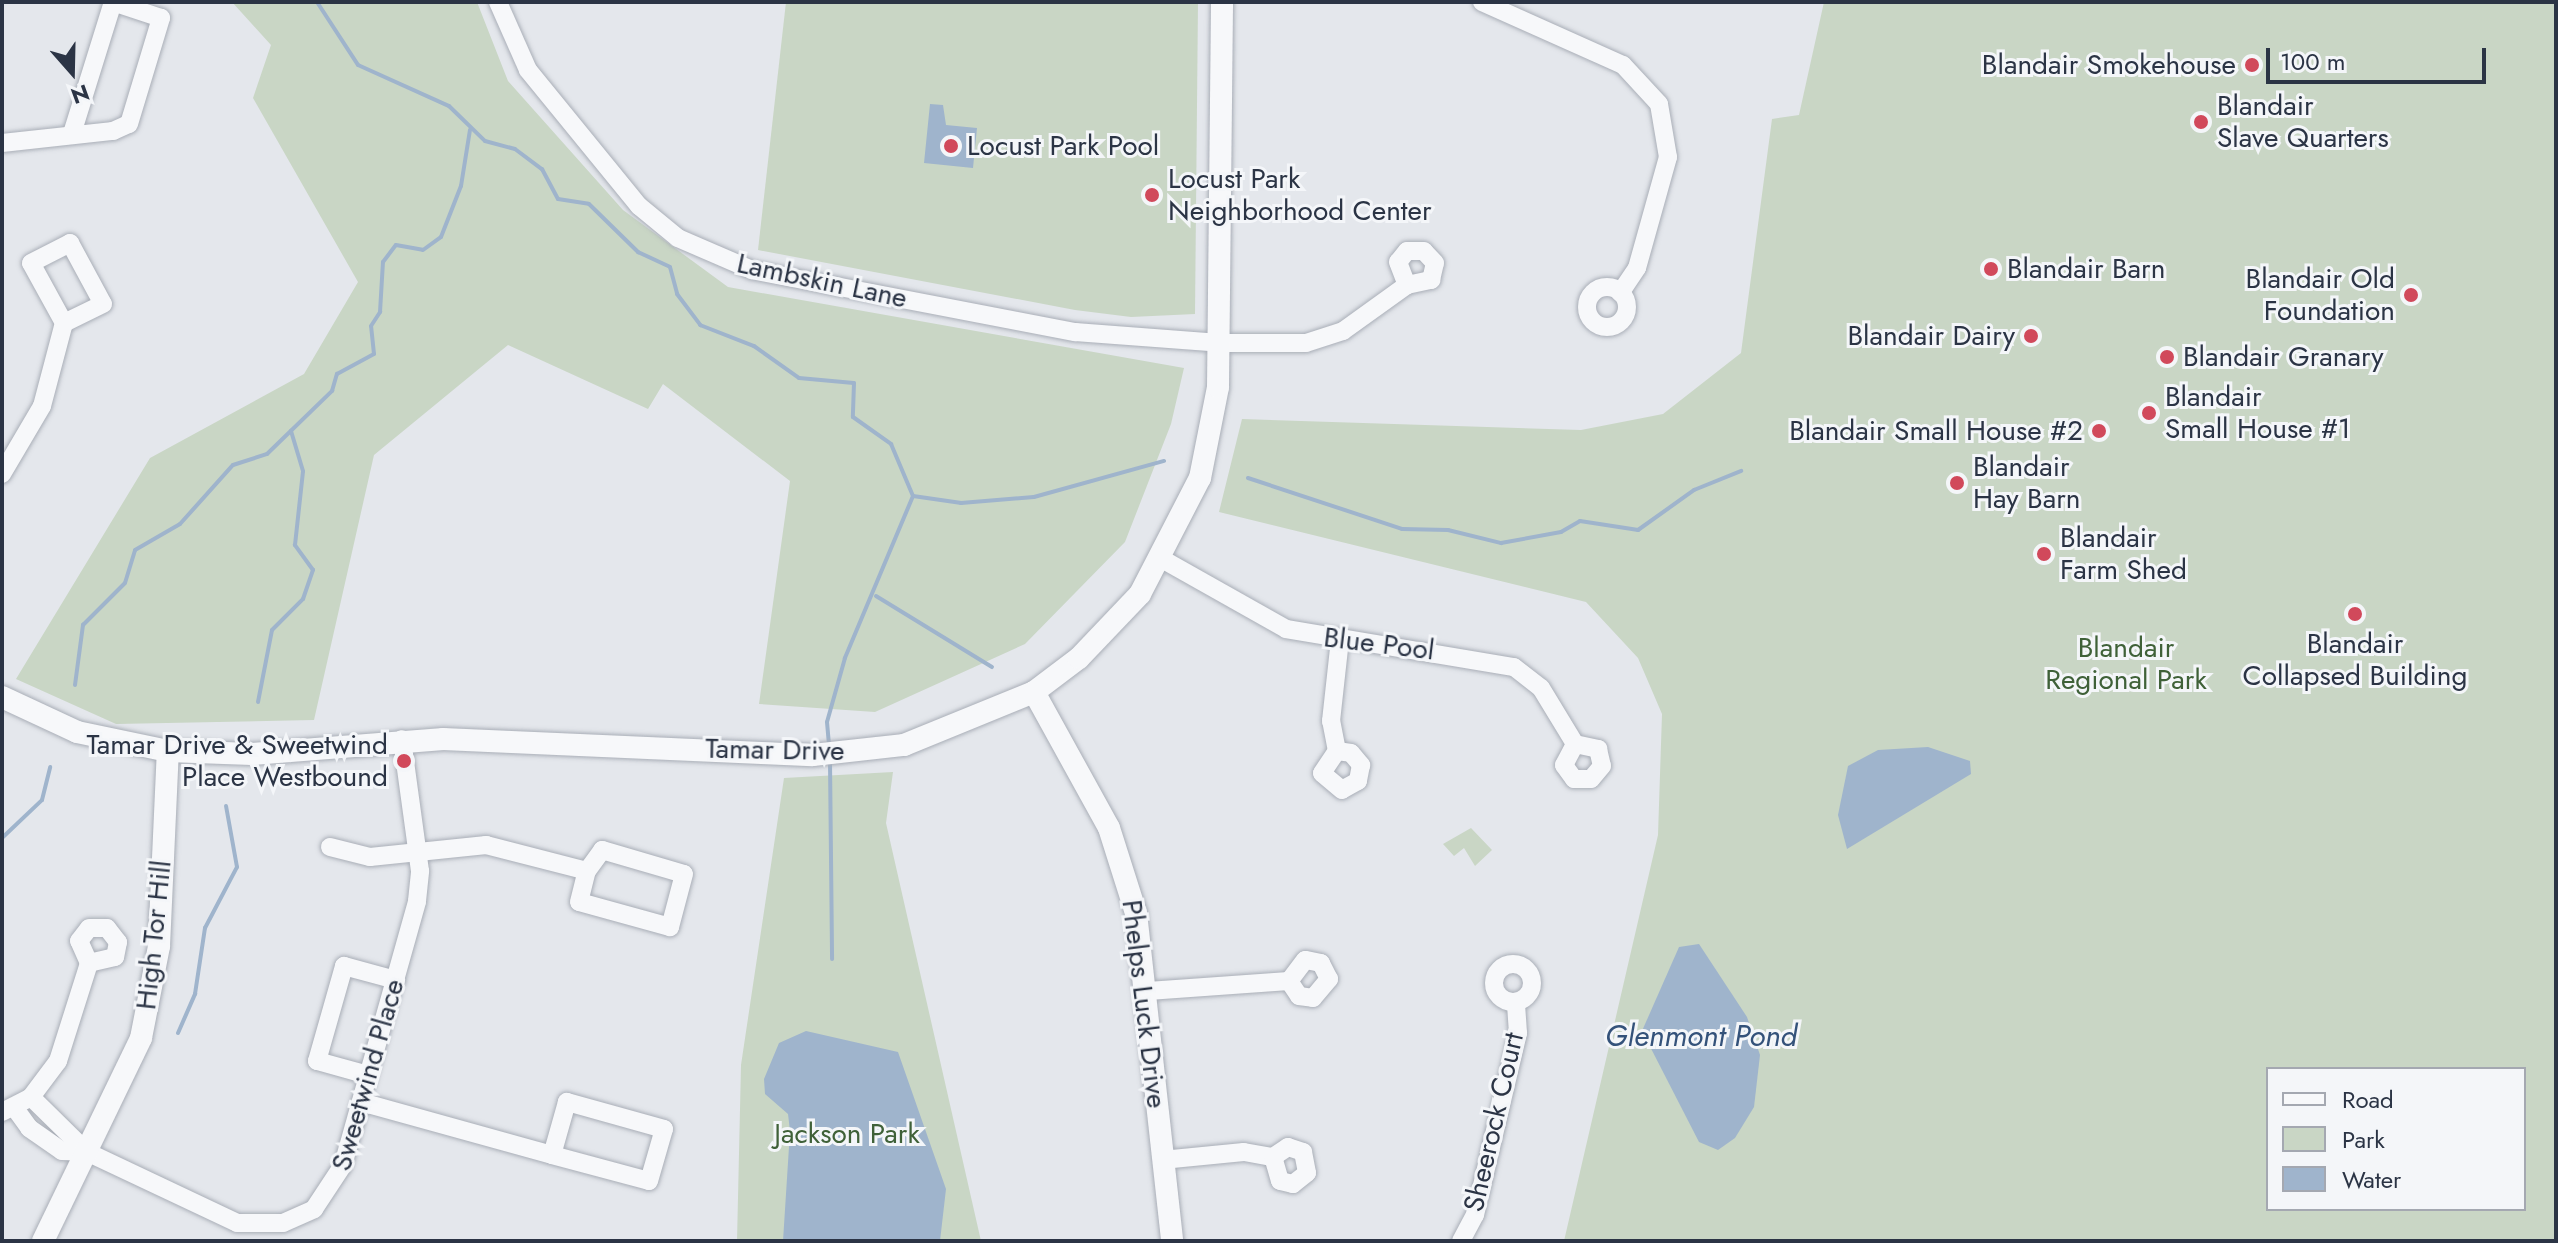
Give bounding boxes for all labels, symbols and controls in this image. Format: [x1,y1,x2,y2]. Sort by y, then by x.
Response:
north arrow [32,32,112,112]
scale bar [2270,32,2490,82]
text: 100 m [2280,44,2346,79]
place label: Blandair Smokehouse [1982,48,2236,82]
marker: Blandair Smokehouse [2243,56,2261,74]
text: N [67,77,94,113]
place label: Blandair Slave Quarters [2217,89,2389,155]
marker: Blandair Slave Quarters [2192,113,2210,131]
place label: Locust Park Pool [967,129,1159,163]
marker: Locust Park Pool [942,137,960,155]
place label: Locust Park Neighborhood Center [1168,162,1432,228]
marker: Locust Park Neighborhood Center [1143,186,1161,204]
street label: Lambskin Lane [734,247,910,315]
place label: Blandair Barn [2007,252,2165,286]
marker: Blandair Barn [1982,260,2000,278]
place label: Blandair Old Foundation [2246,262,2395,328]
marker: Blandair Old Foundation [2402,286,2420,304]
place label: Blandair Dairy [1848,319,2015,353]
marker: Blandair Dairy [2022,327,2040,345]
place label: Blandair Granary [2183,340,2384,374]
marker: Blandair Granary [2158,348,2176,366]
place label: Blandair Small House #1 [2165,380,2351,446]
marker: Blandair Small House #1 [2140,404,2158,422]
place label: Blandair Small House #2 [1789,414,2083,448]
marker: Blandair Small House #2 [2090,422,2108,440]
place label: Blandair Hay Barn [1973,450,2080,516]
marker: Blandair Hay Barn [1948,474,1966,492]
place label: Blandair Farm Shed [2060,521,2187,587]
marker: Blandair Farm Shed [2035,545,2053,563]
marker: Blandair Collapsed Building [2346,605,2364,623]
street label: Blue Pool [1322,621,1436,667]
place label: Blandair Collapsed Building [2243,627,2467,693]
park label: Blandair Regional Park [2045,631,2207,697]
place label: Tamar Drive & Sweetwind Place Westbound [87,728,388,794]
street label: Tamar Drive [705,732,845,768]
marker: Tamar Drive & Sweetwind Place Westbound [395,752,413,770]
street label: High Tor Hill [129,859,179,1011]
street label: Phelps Luck Drive [1115,898,1173,1110]
street label: Sweetwind Place [325,975,411,1175]
water label: Glenmont Pond [1605,1018,1797,1054]
street label: Sheerock Court [1457,1029,1531,1215]
legend [2266,1067,2526,1211]
text: Road [2342,1082,2394,1117]
park label: Jackson Park [774,1117,920,1151]
text: Park [2342,1122,2385,1157]
text: Water [2342,1162,2401,1197]

